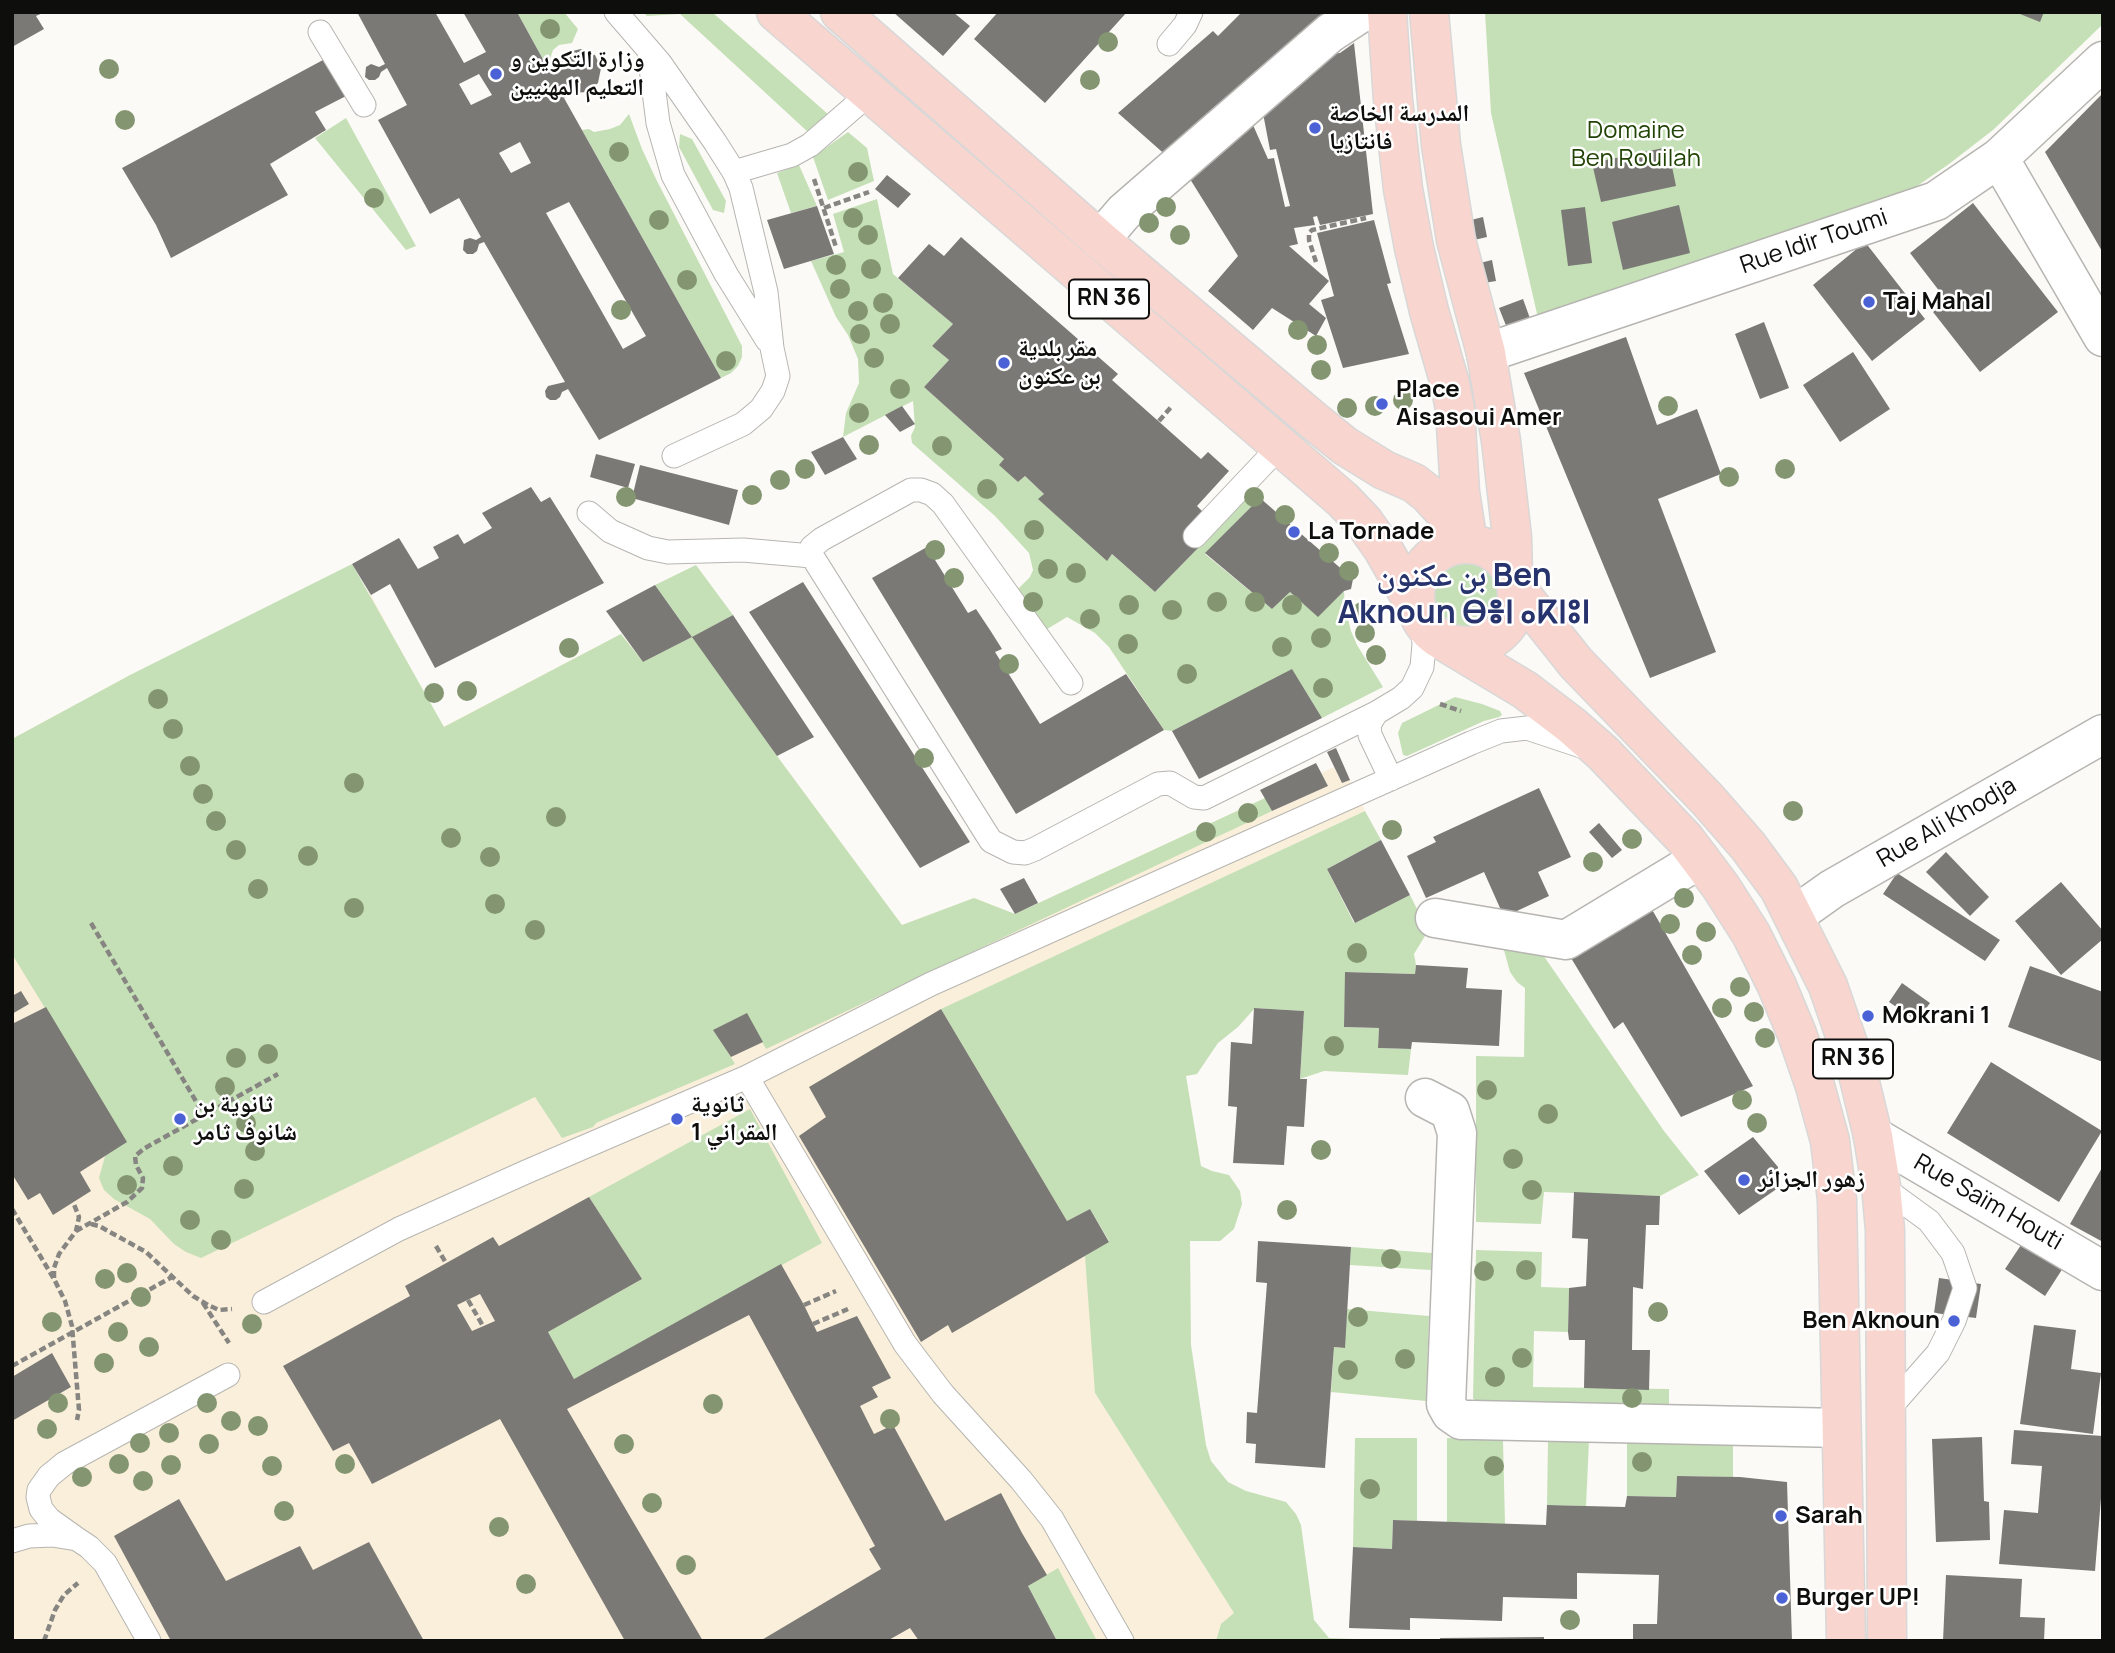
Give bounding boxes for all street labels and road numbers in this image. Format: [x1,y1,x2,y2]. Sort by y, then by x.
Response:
street label: Rue Idir Toumi [1737,203,1891,281]
road number: RN 36 [1069,280,1149,318]
street label: Rue Ali Khodja [1872,772,2022,874]
road number: RN 36 [1813,1040,1893,1078]
street label: Rue Saïm Houti [1908,1149,2068,1257]

